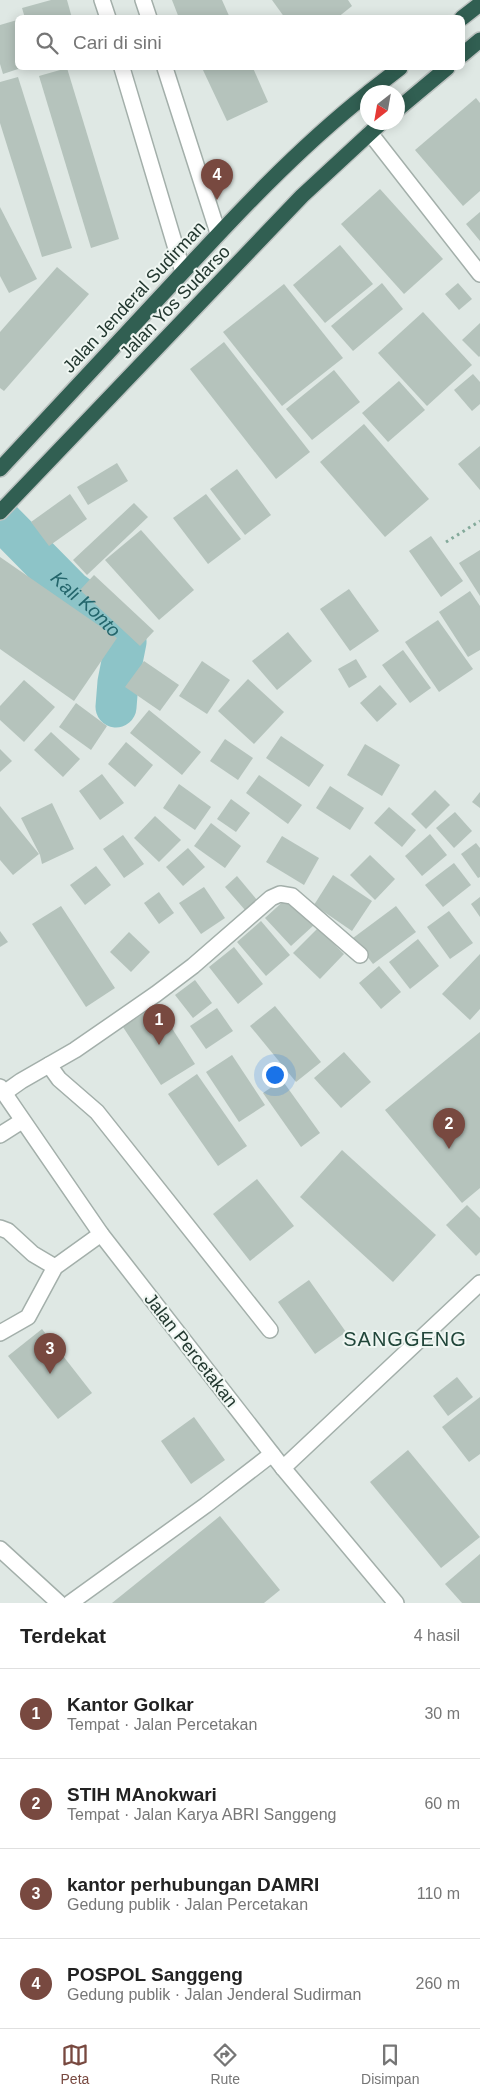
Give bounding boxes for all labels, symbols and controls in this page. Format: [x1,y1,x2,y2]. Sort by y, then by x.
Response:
search box [15,15,465,70]
icon: search [33,29,61,57]
text: Cari di sini [73,32,162,53]
north arrow [360,85,405,130]
pin: 4 [201,159,233,200]
street label: Jalan Jenderal Sudirman [59,217,209,377]
street label: Jalan Yos Sudarso [116,241,234,363]
water label: Kali Konto [47,567,125,641]
pin: 1 [143,1004,175,1045]
your location [262,1062,288,1088]
pin: 2 [433,1108,465,1149]
street label: Jalan Percetakan [140,1289,242,1411]
district label: SANGGENG [343,1328,467,1350]
pin: 3 [34,1333,66,1374]
text: Terdekat [20,1624,106,1647]
text: 4 hasil [414,1627,460,1644]
text: Kantor Golkar [67,1694,194,1715]
text: 1 [32,1705,40,1722]
text: 30 m [424,1705,460,1722]
text: Tempat · Jalan Percetakan [67,1716,257,1733]
text: STIH MAnokwari [67,1784,217,1805]
text: 2 [32,1795,40,1812]
text: 60 m [424,1795,460,1812]
text: Tempat · Jalan Karya ABRI Sanggeng [67,1806,337,1823]
text: kantor perhubungan DAMRI [67,1874,319,1895]
text: 3 [32,1885,40,1902]
text: 110 m [417,1885,460,1902]
text: Gedung publik · Jalan Percetakan [67,1896,308,1913]
text: POSPOL Sanggeng [67,1964,243,1985]
text: 4 [32,1975,40,1992]
text: 260 m [416,1975,460,1992]
text: Gedung publik · Jalan Jenderal Sudirman [67,1986,361,2003]
tab: Peta [61,2041,89,2087]
tab: Rute [210,2041,240,2087]
tab: Disimpan [361,2041,419,2087]

